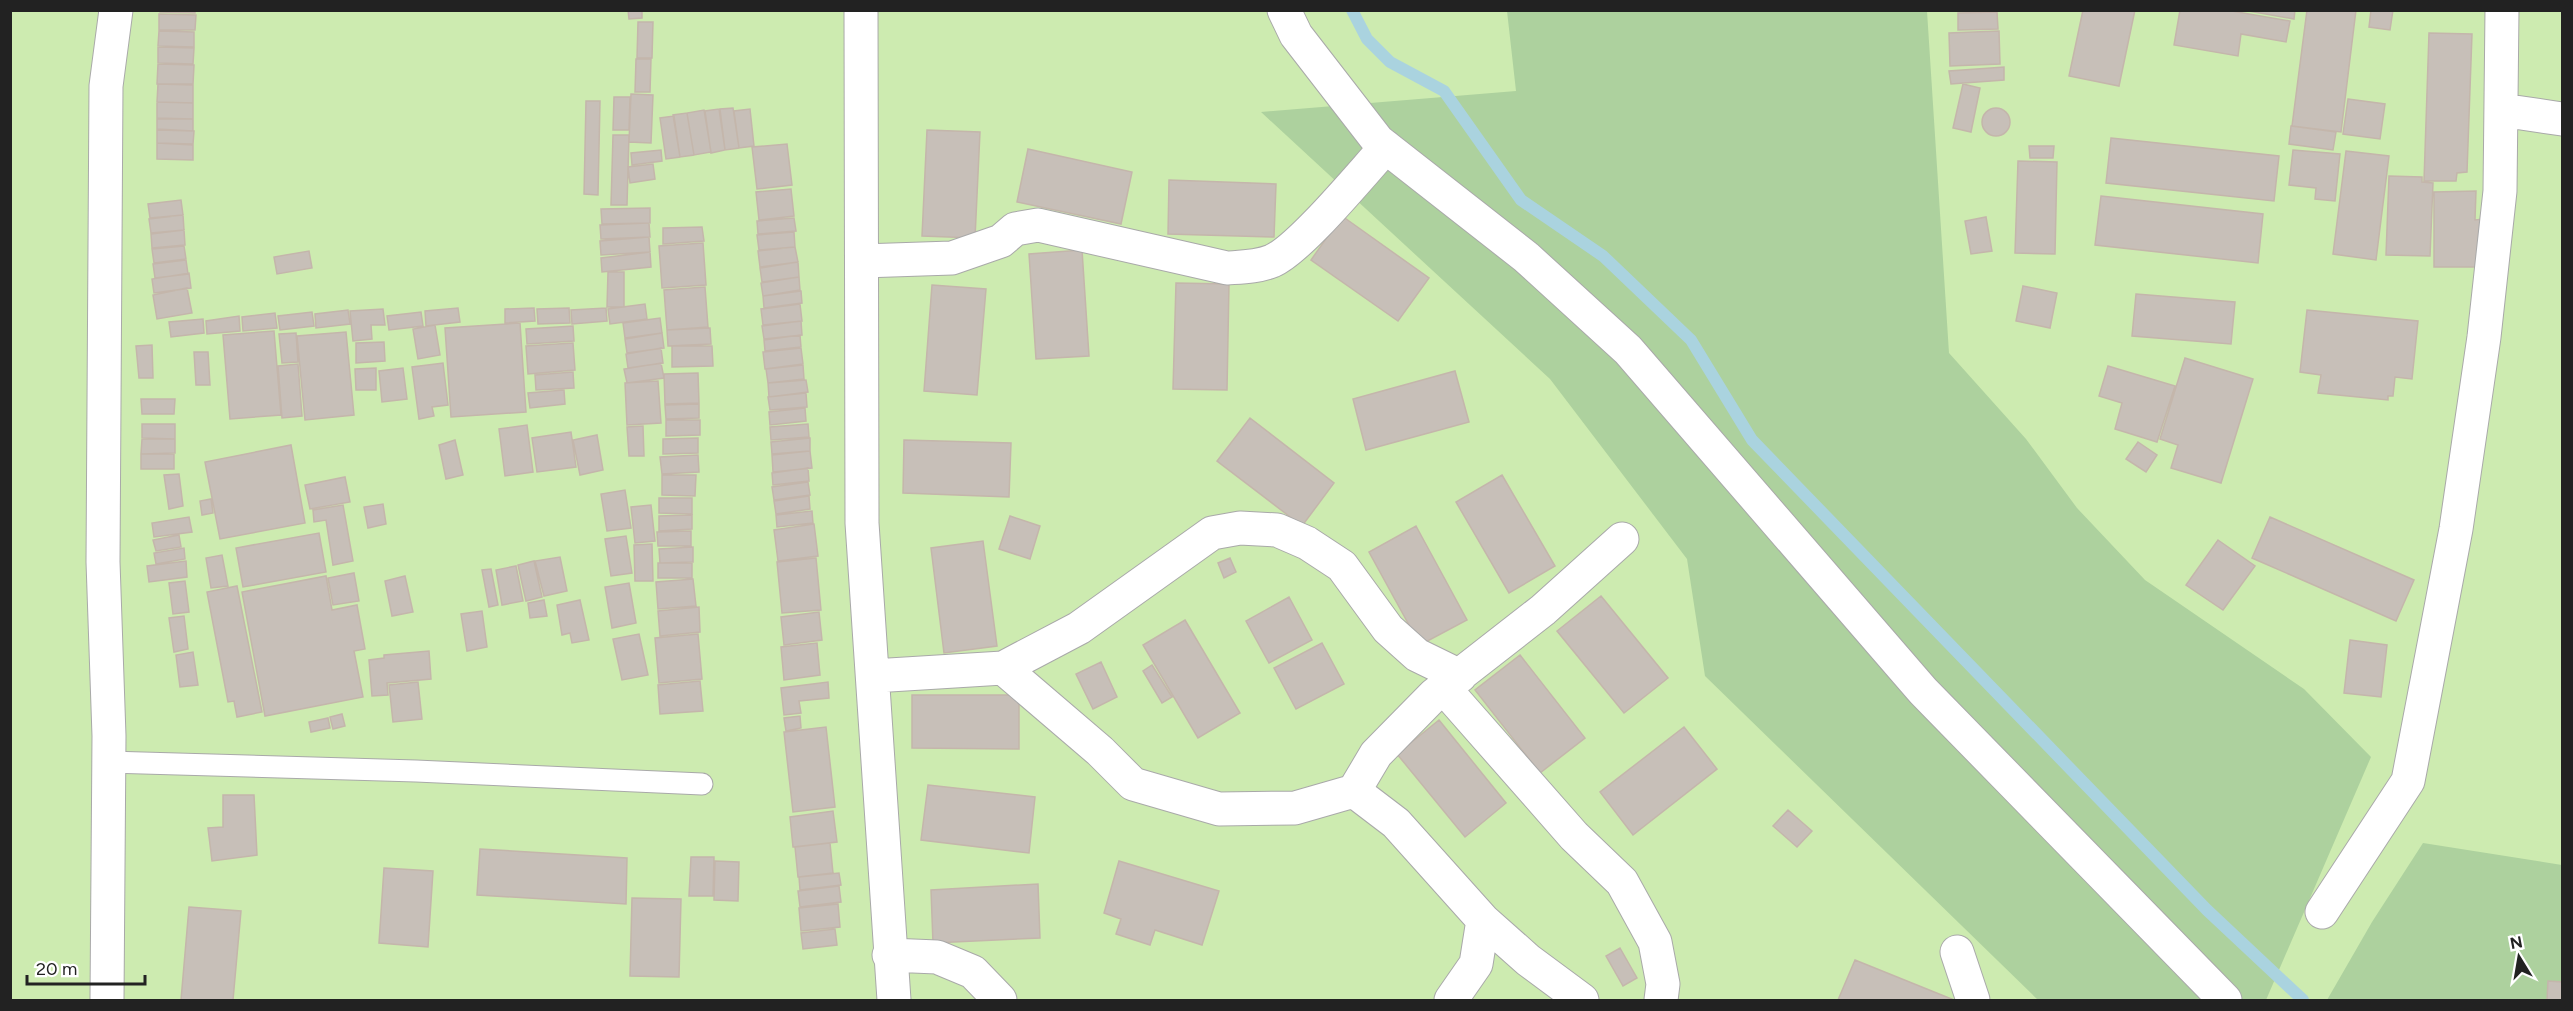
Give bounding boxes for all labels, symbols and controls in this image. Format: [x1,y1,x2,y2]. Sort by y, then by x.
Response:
north arrow [2489,927,2549,987]
text: N [2508,932,2524,953]
scale bar [27,948,146,986]
text: 20 m [36,958,77,980]

